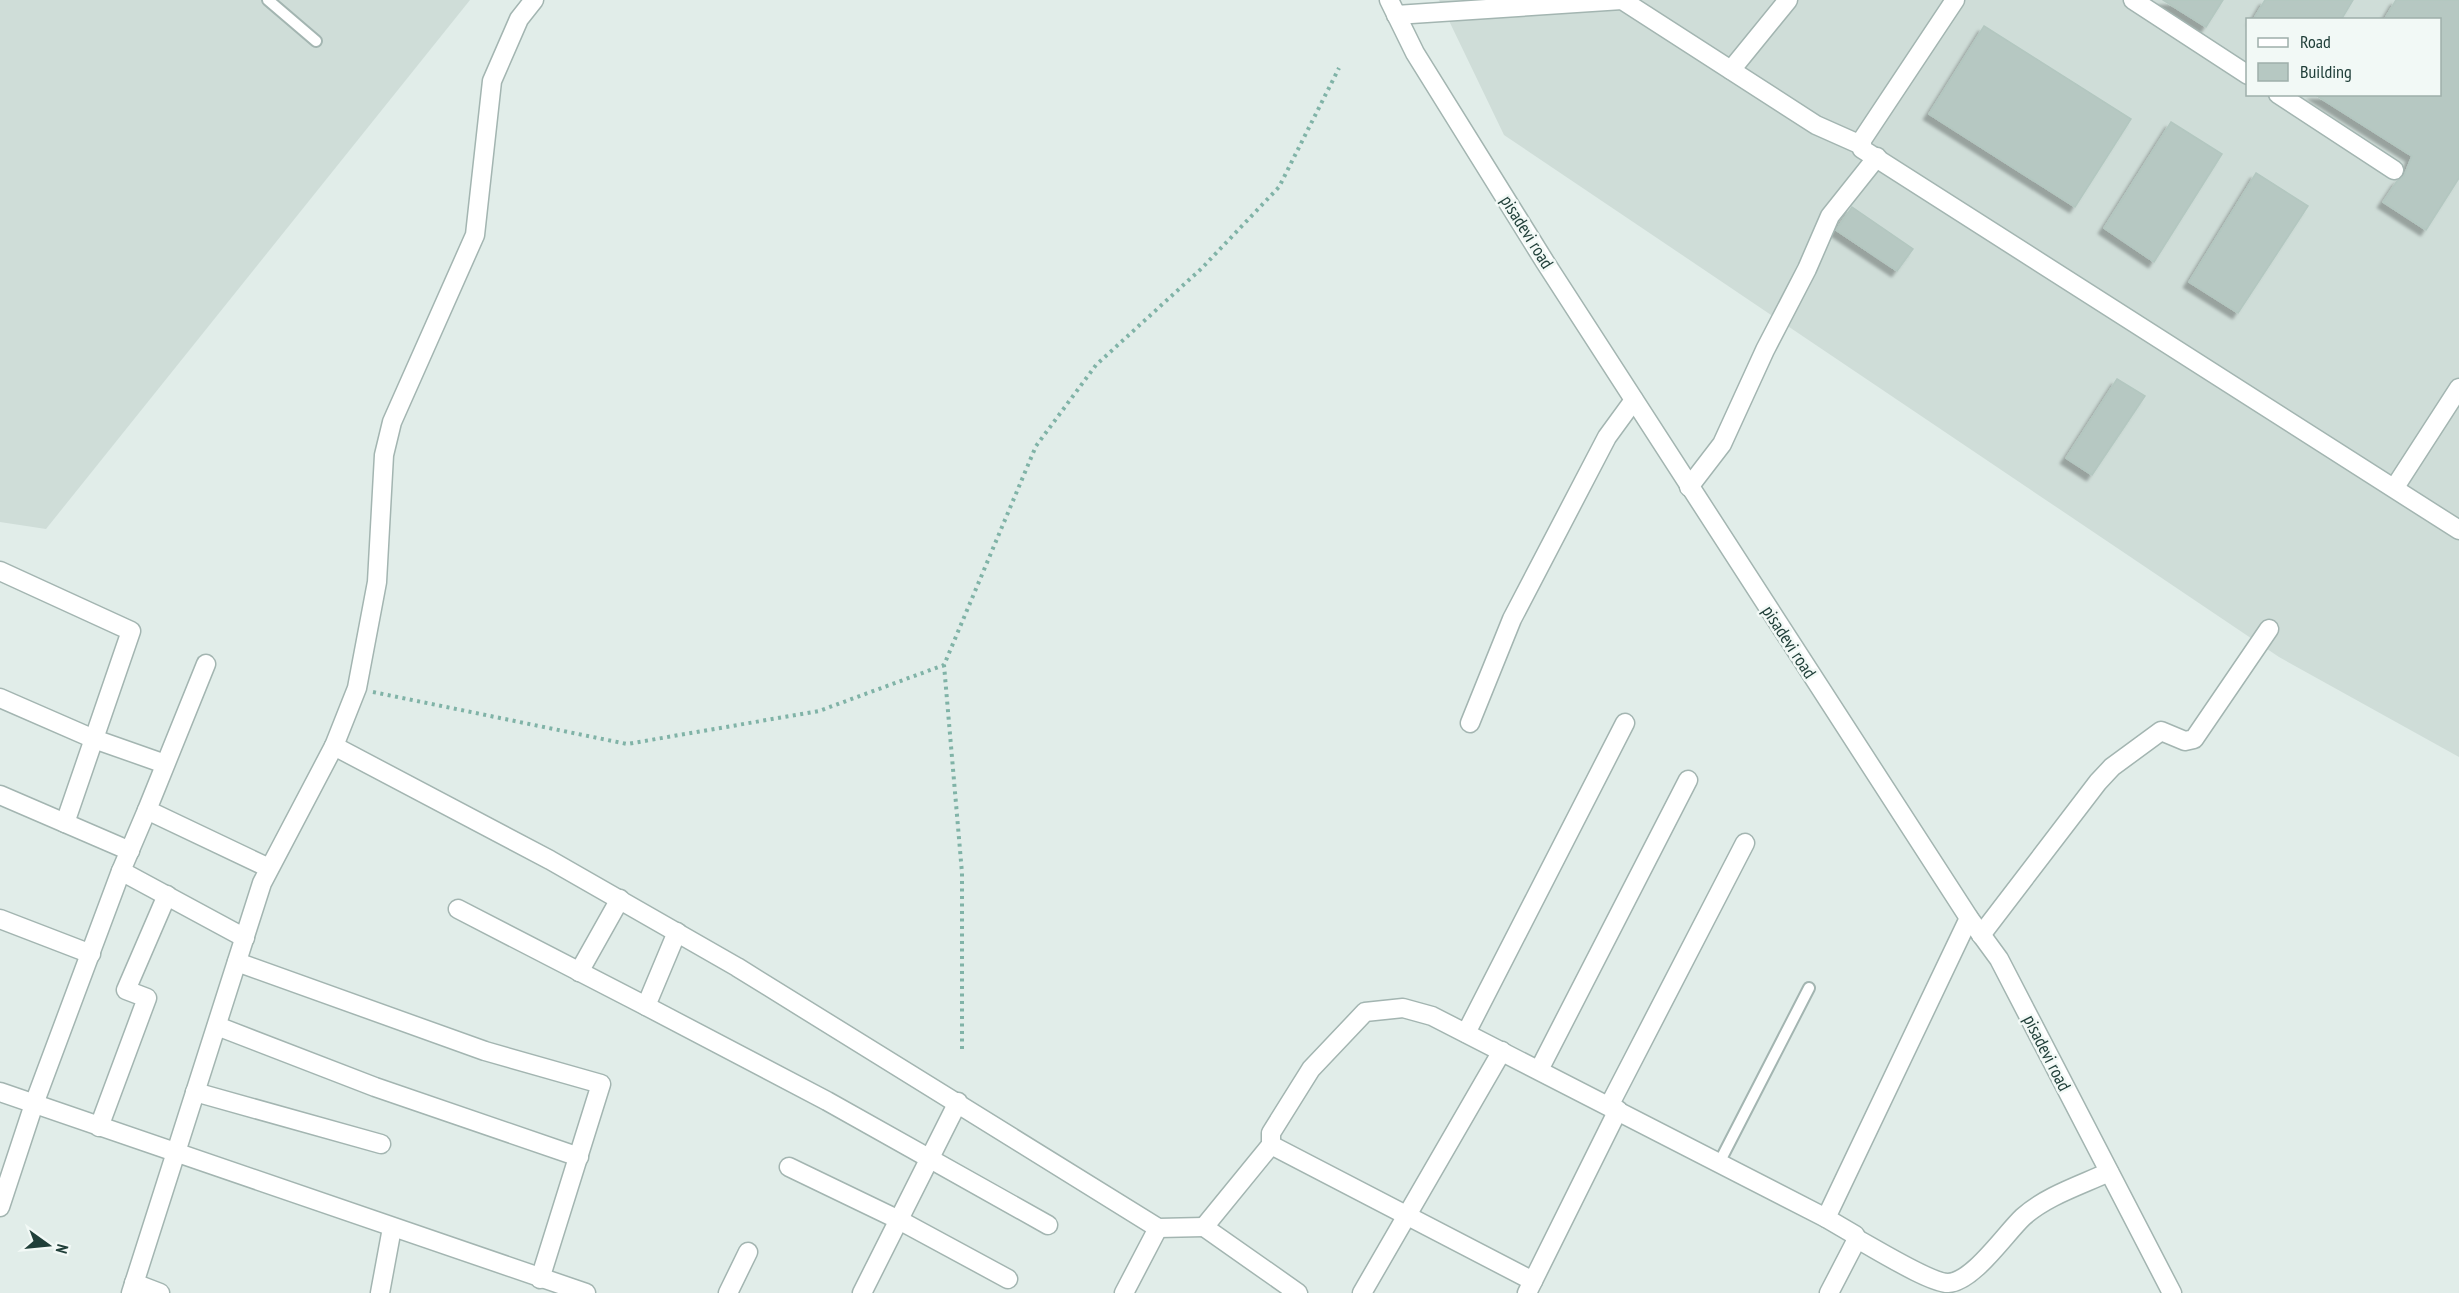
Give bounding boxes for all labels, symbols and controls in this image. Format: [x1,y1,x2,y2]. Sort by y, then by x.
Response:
legend [2246,18,2441,96]
text: Road [2300,30,2331,53]
text: Building [2300,60,2352,83]
street label: pisadevi road [1496,191,1559,273]
street label: pisadevi road [1757,601,1821,683]
street label: pisadevi road [2019,1011,2076,1095]
north arrow [18,1215,78,1275]
text: N [52,1242,73,1256]

